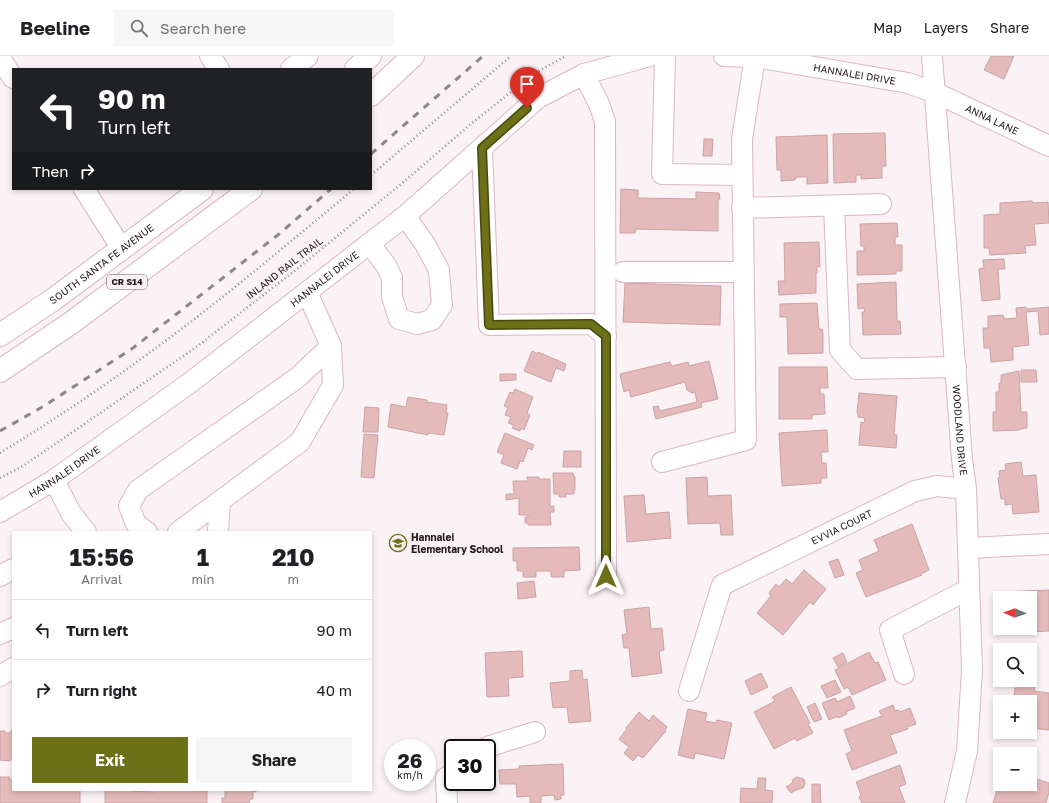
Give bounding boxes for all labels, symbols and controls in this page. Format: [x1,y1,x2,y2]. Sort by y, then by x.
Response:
search box [114,10,394,46]
text: Beeline [20,16,90,39]
icon: search [128,17,150,39]
text: Search here [160,19,246,37]
text: Map [873,19,902,36]
text: Layers [924,19,968,36]
text: Share [990,19,1029,36]
street label: HANNALEI DRIVE [812,61,897,87]
pin [510,67,544,108]
icon: arrive [516,73,538,95]
text: 90 m [98,82,165,115]
icon: left [32,84,84,136]
street label: ANNA LANE [964,102,1021,137]
text: Turn left [98,116,171,138]
icon: right [76,160,98,182]
text: Then [32,162,68,180]
street label: SOUTH SANTA FE AVENUE [47,221,156,306]
street label: INLAND RAIL TRAIL [243,234,325,302]
street label: HANNALEI DRIVE [288,248,361,309]
road number: CR S14 [107,275,147,289]
street label: WOODLAND DRIVE [950,384,970,476]
street label: HANNALEI DRIVE [26,443,102,500]
street label: EVVIA COURT [809,507,874,547]
place label: Hannalei Elementary School [411,531,504,555]
school or university icon: Hannalei Elementary School [388,533,408,553]
text: 15:56 [69,542,134,571]
text: 1 [197,542,209,571]
text: 210 [272,542,315,571]
position arrow [585,555,627,597]
text: Arrival [81,571,122,587]
text: min [191,571,214,587]
text: m [287,571,299,587]
north arrow [993,591,1037,635]
map controls [993,591,1037,791]
icon: left [32,619,54,641]
text: Turn left [66,621,128,639]
text: 90 m [317,621,352,639]
button: search [993,643,1037,687]
icon: right [32,679,54,701]
text: Turn right [66,681,137,699]
text: 40 m [317,681,352,699]
button: + [993,695,1037,739]
button: Exit [32,737,188,783]
button: Share [196,737,352,783]
speed limit sign: 30 [444,739,496,791]
button: − [993,747,1037,791]
text: 26 [398,748,422,772]
text: km/h [397,769,423,781]

